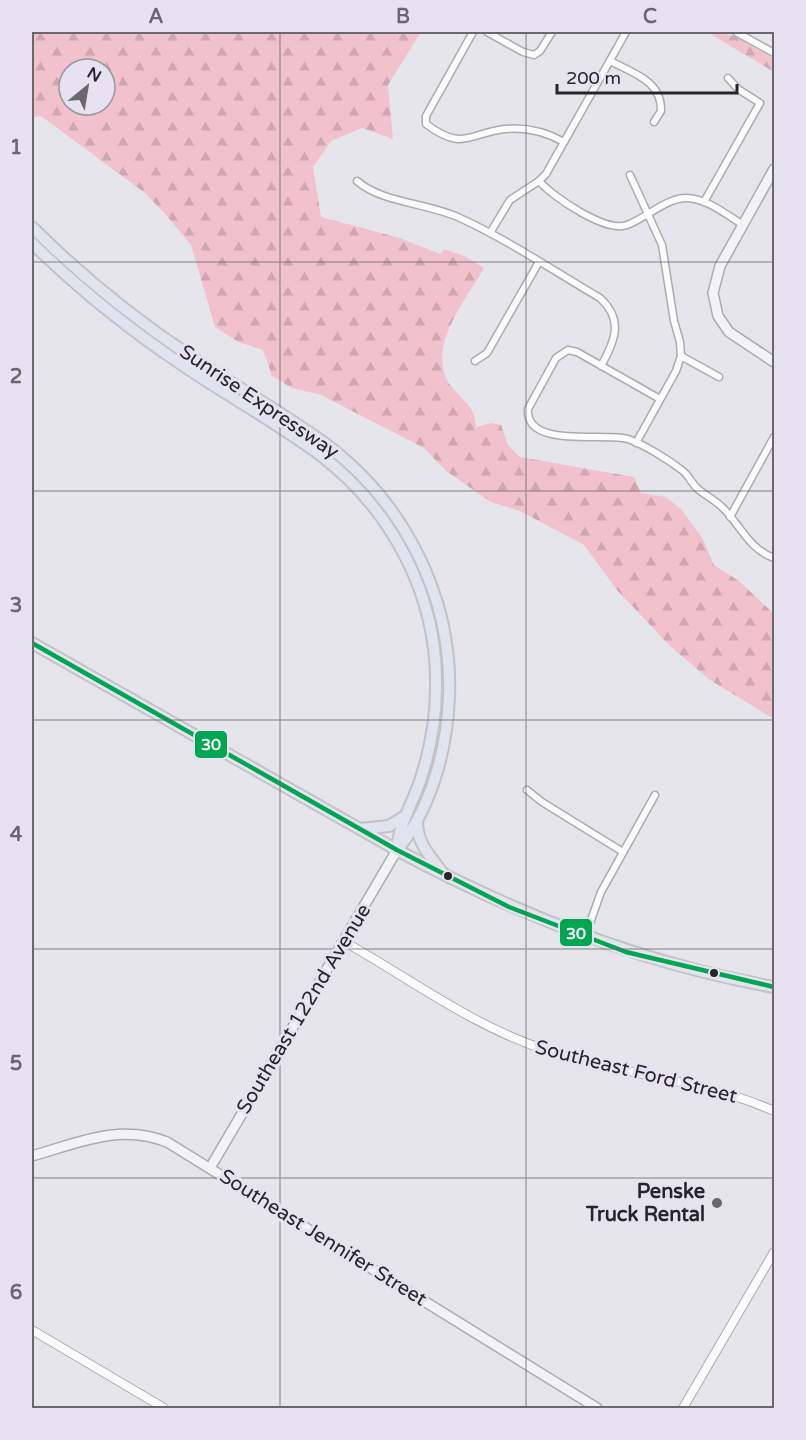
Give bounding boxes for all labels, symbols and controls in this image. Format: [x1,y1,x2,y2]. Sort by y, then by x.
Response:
text: A [149,5,164,29]
text: B [396,5,410,29]
text: C [643,5,657,29]
north arrow [57,57,117,117]
scale bar [557,57,737,95]
text: N [83,63,105,87]
text: 200 m [566,67,621,89]
text: 1 [10,136,22,160]
street label: Sunrise Expressway [175,340,343,464]
text: 2 [10,365,22,389]
text: 3 [10,594,22,618]
line badge: 30 [194,730,228,759]
text: 30 [201,735,221,755]
text: 4 [10,823,23,847]
unlabelled marker [442,870,454,882]
street label: Southeast 122nd Avenue [232,900,376,1118]
line badge: 30 [559,918,593,947]
text: 30 [566,924,586,944]
unlabelled marker [708,967,720,979]
street label: Southeast Ford Street [533,1035,740,1109]
text: 5 [10,1052,22,1076]
street label: Southeast Jennifer Street [215,1164,431,1312]
place label: Penske Truck Rental [585,1180,705,1227]
marker: Penske Truck Rental [710,1196,724,1210]
text: 6 [10,1281,22,1305]

